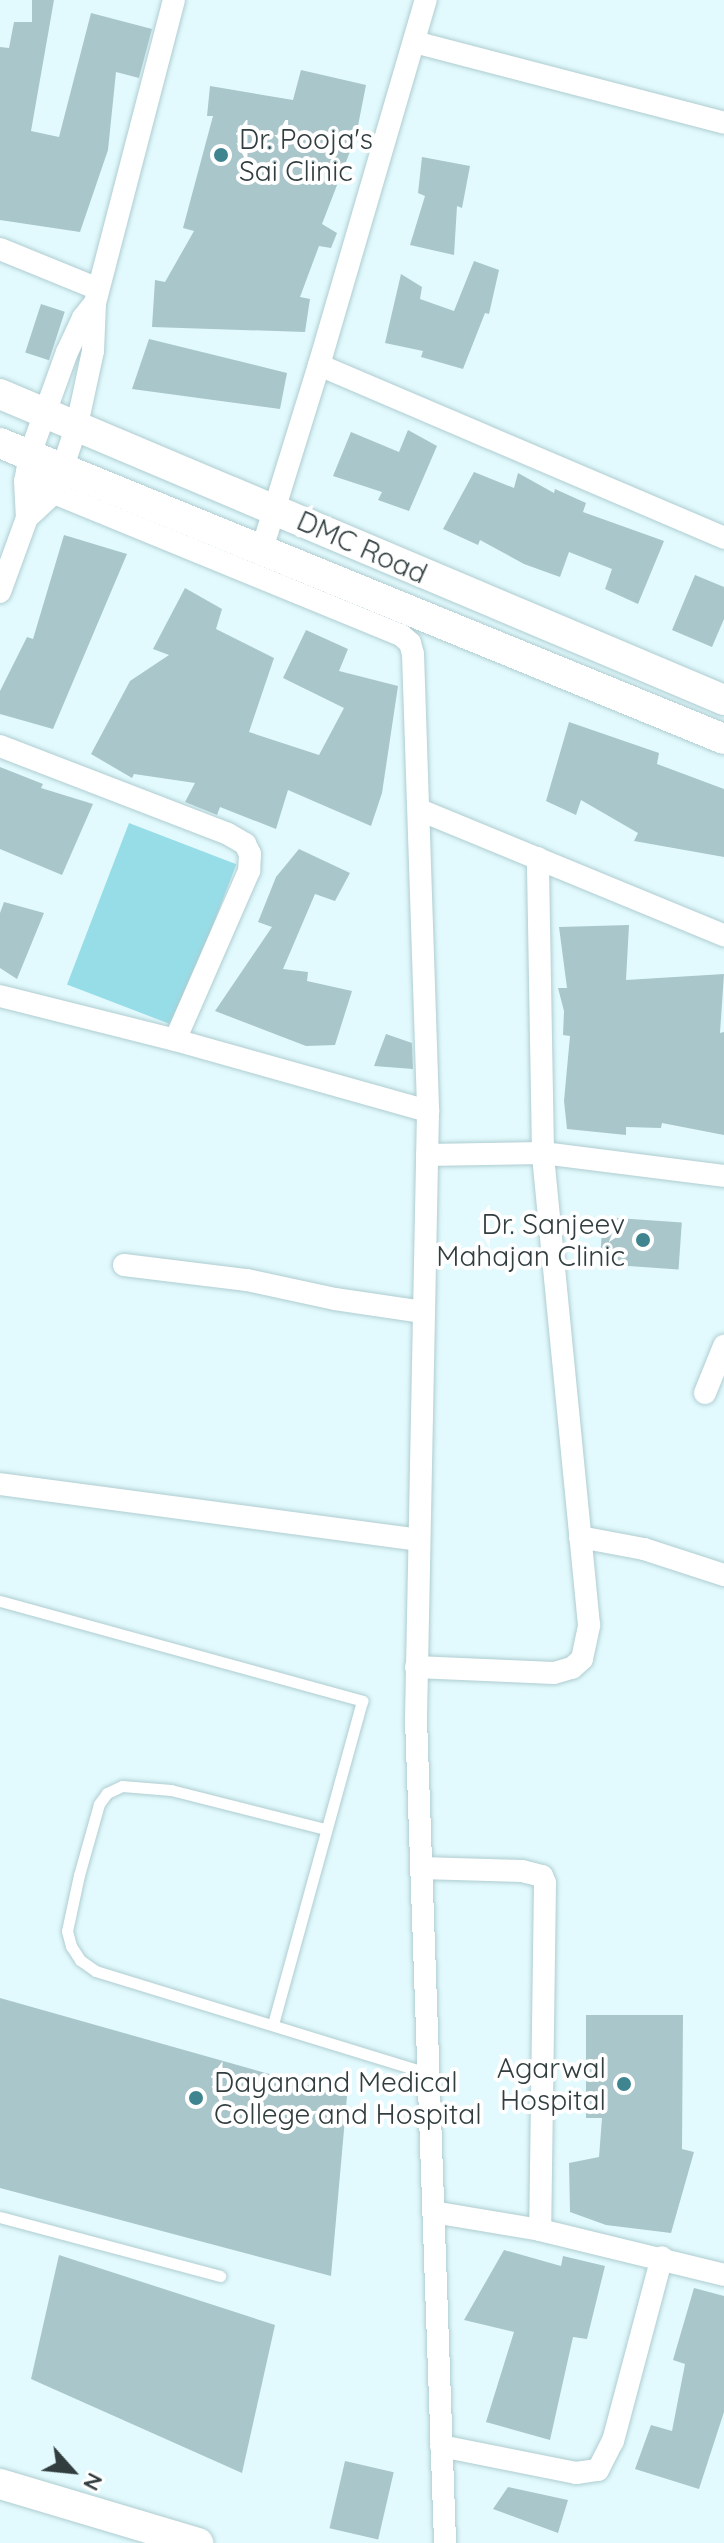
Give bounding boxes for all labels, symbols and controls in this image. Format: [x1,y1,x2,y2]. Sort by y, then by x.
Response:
place label: Dr. Pooja's Sai Clinic [239,122,373,188]
marker: Dr. Pooja's Sai Clinic [210,144,232,166]
street label: DMC Road [292,503,432,591]
place label: Dr. Sanjeev Mahajan Clinic [436,1207,625,1273]
marker: Dr. Sanjeev Mahajan Clinic [632,1229,654,1251]
place label: Agarwal Hospital [497,2051,606,2117]
place label: Dayanand Medical College and Hospital [214,2065,482,2131]
marker: Agarwal Hospital [613,2073,635,2095]
marker: Dayanand Medical College and Hospital [185,2087,207,2109]
north arrow [32,2431,112,2511]
text: N [77,2468,110,2495]

